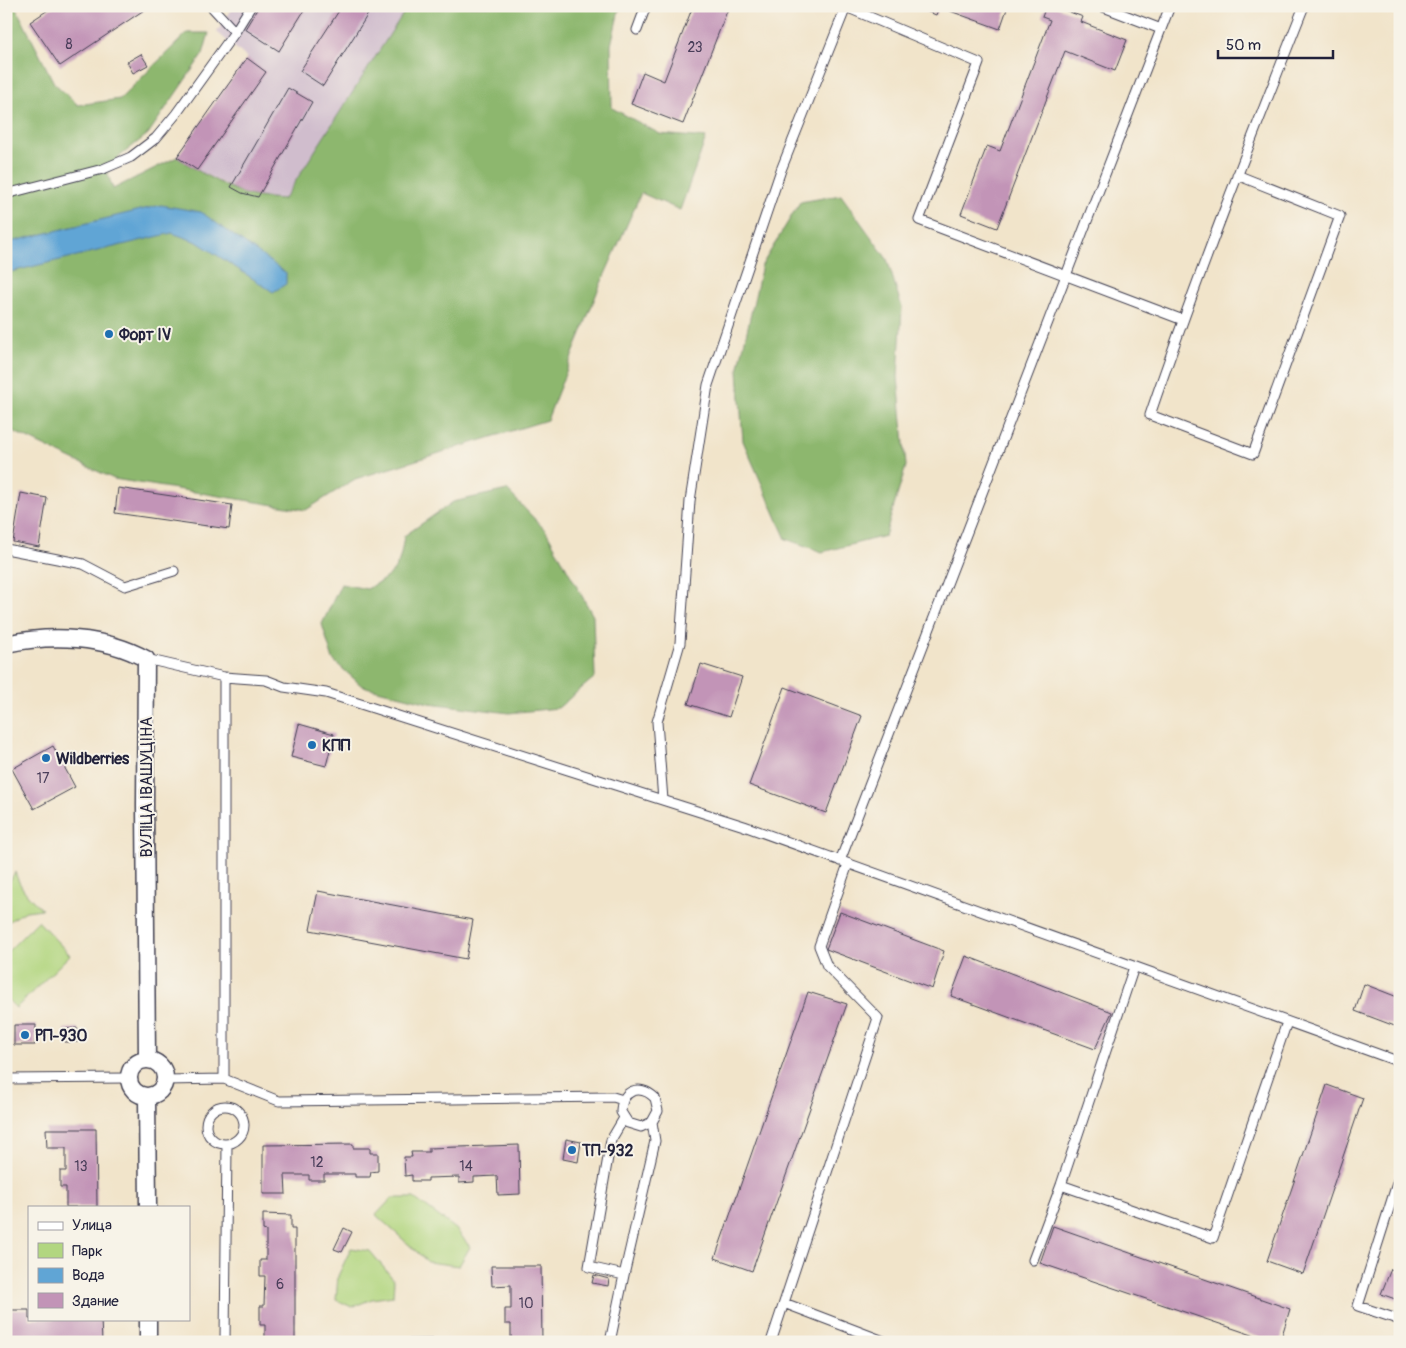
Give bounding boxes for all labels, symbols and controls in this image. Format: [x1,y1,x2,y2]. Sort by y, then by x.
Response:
scale bar [1218,28,1334,60]
house number: 8 [65,36,73,53]
text: 50 m [1226,36,1261,55]
house number: 23 [687,39,703,56]
place label: Форт IV [118,325,172,345]
marker: Форт IV [103,328,115,340]
street label: ВУЛІЦА ІВАШУЦІНА [137,716,157,858]
place label: КПП [322,736,351,756]
marker: КПП [306,739,318,751]
place label: Wildberries [56,749,130,769]
marker: Wildberries [40,752,52,764]
house number: 17 [37,770,50,787]
place label: РП-930 [35,1026,88,1046]
marker: РП-930 [19,1029,31,1041]
place label: ТП-932 [581,1141,633,1161]
marker: ТП-932 [566,1144,578,1156]
house number: 12 [310,1154,324,1171]
house number: 13 [74,1158,88,1175]
house number: 14 [459,1158,473,1175]
legend [28,1206,190,1320]
text: Улица [72,1216,112,1235]
text: Парк [72,1242,103,1261]
text: Вода [72,1266,105,1285]
house number: 6 [276,1276,284,1293]
text: Здание [72,1292,119,1311]
house number: 10 [518,1295,534,1312]

